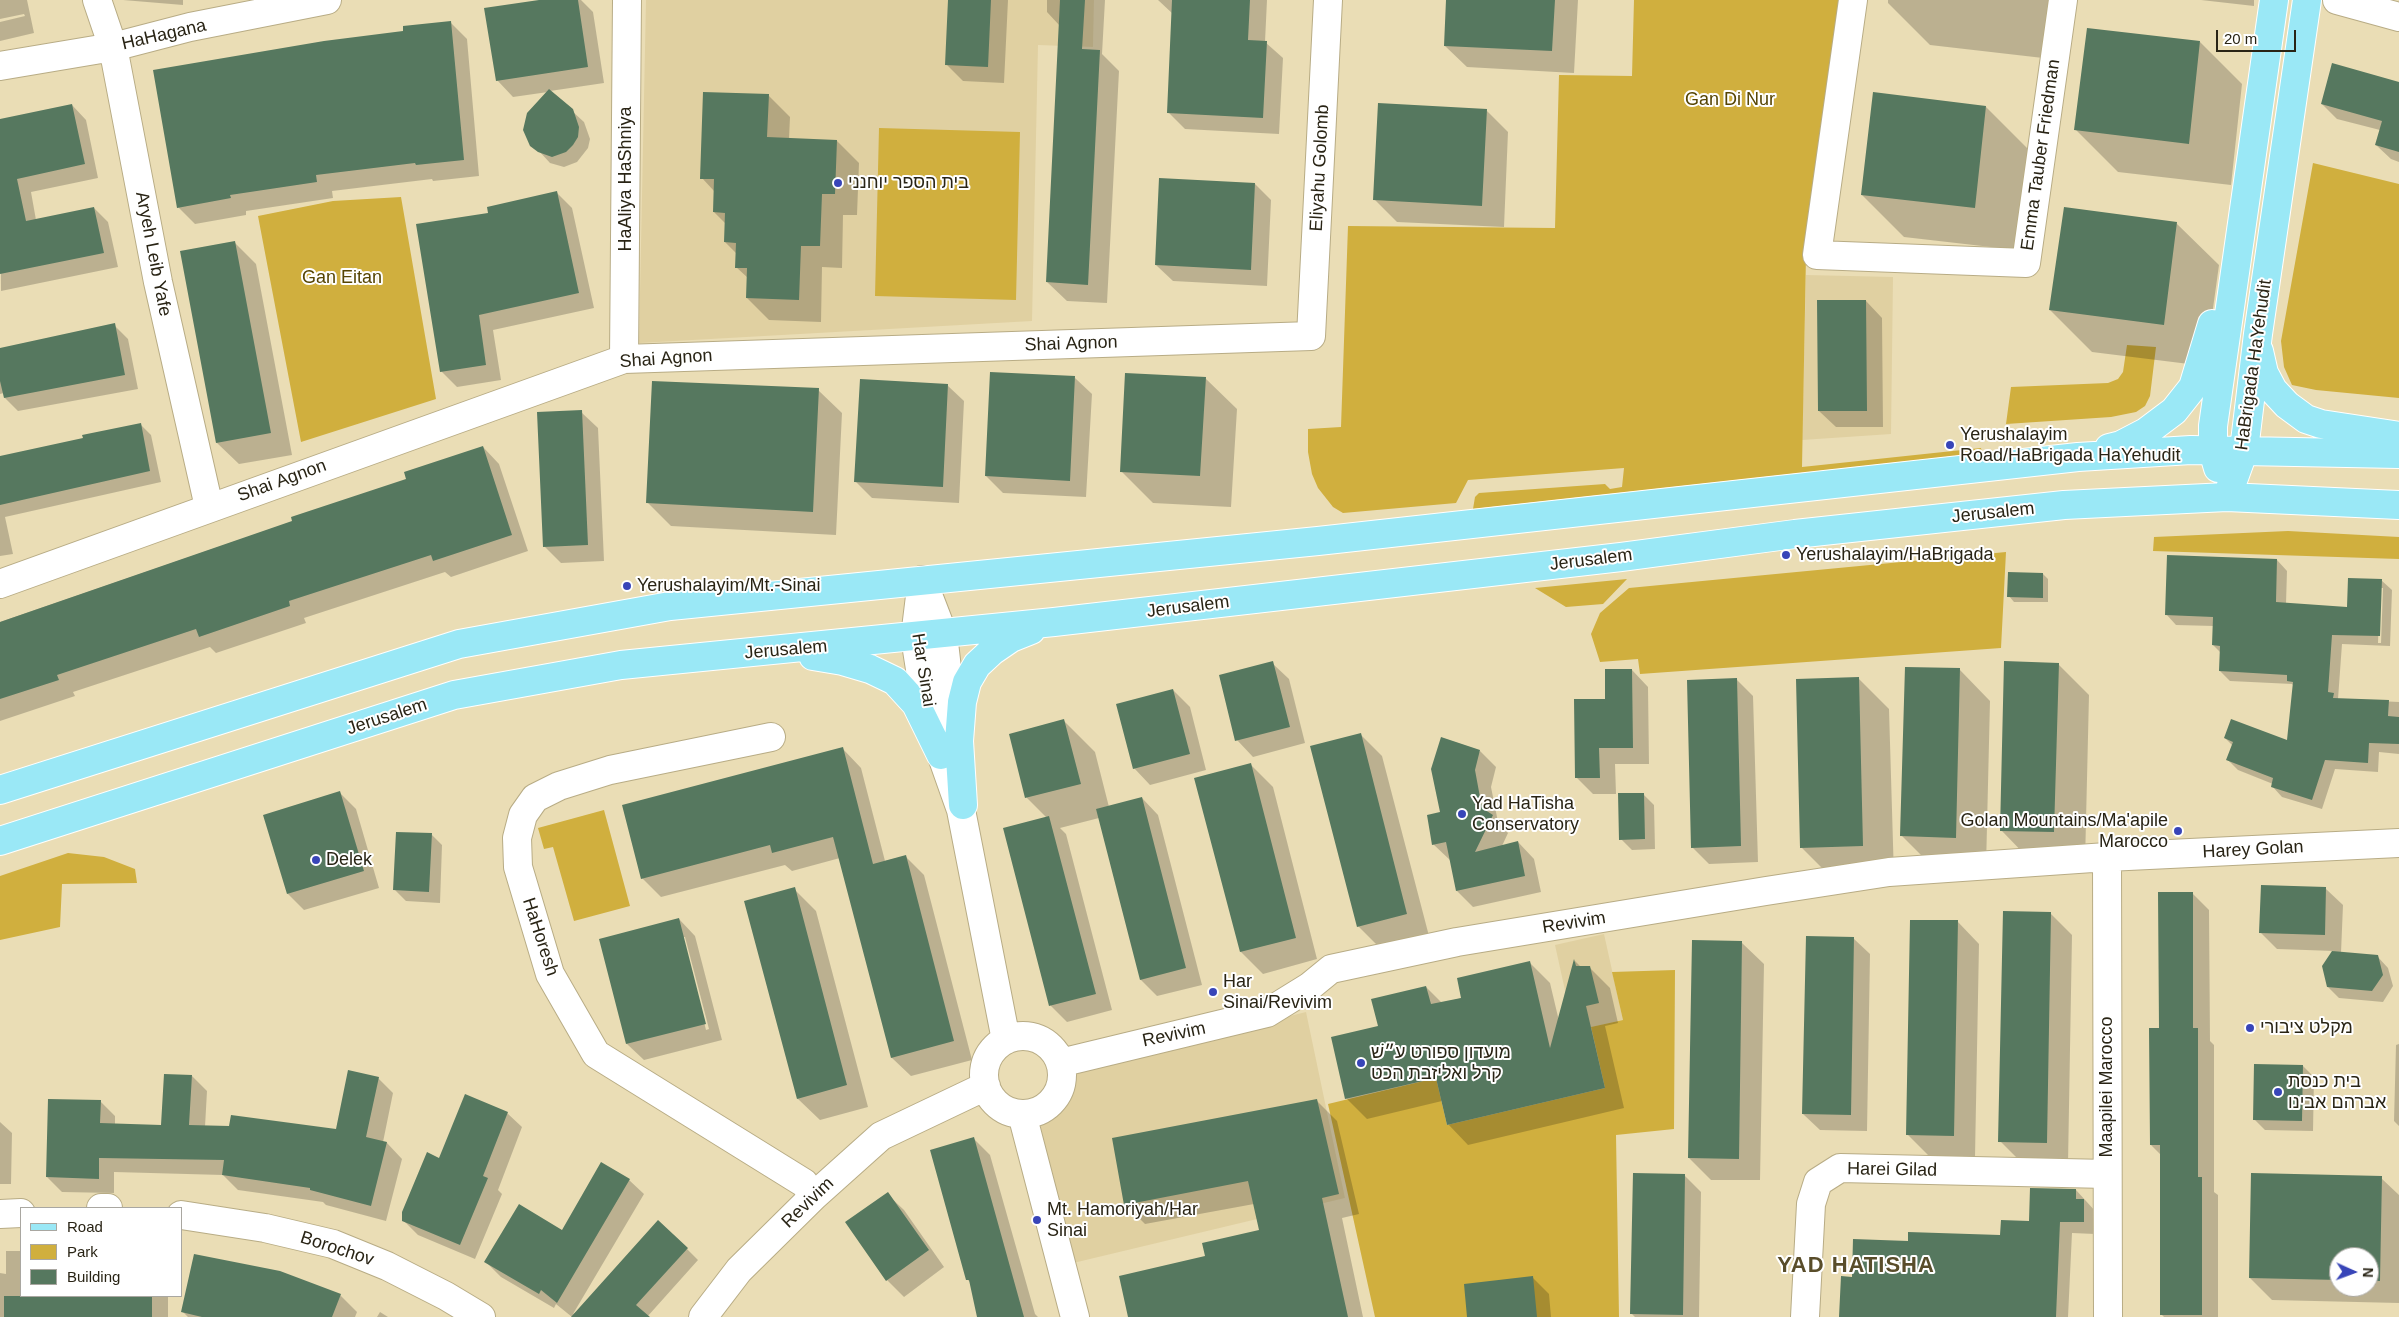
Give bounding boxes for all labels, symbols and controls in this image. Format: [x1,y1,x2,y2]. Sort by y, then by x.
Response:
street label: HaHagana [120,15,208,55]
scale bar [2219,20,2299,52]
text: 20 m [2224,30,2257,47]
street label: Emma Tauber Friedman [2017,58,2065,252]
park label: Gan Di Nur [1685,89,1775,111]
street label: Eliyahu Golomb [1306,104,1334,232]
street label: HaAliya HaShniya [615,106,637,252]
place label: בית הספר יוחנני [848,172,969,194]
marker: בית הספר יוחנני [832,177,844,189]
street label: Aryeh Leib Yafe [130,190,176,318]
park label: Gan Eitan [302,267,382,289]
street label: HaBrigada HaYehudit [2231,278,2277,452]
street label: Shai Agnon [1024,332,1118,356]
street label: Shai Agnon [619,345,713,373]
place label: Yerushalayim Road/HaBrigada HaYehudit [1960,424,2180,466]
marker: Yerushalayim Road/HaBrigada HaYehudit [1944,439,1956,451]
street label: Shai Agnon [235,455,329,507]
street label: Jerusalem [1951,498,2035,528]
street label: Jerusalem [1548,544,1634,576]
place label: Yerushalayim/HaBrigada [1796,544,1993,566]
marker: Yerushalayim/HaBrigada [1780,549,1792,561]
place label: Yerushalayim/Mt.-Sinai [637,575,820,597]
marker: Yerushalayim/Mt.-Sinai [621,580,633,592]
street label: Jerusalem [1145,591,1231,623]
street label: Har Sinai [907,632,939,708]
street label: Jerusalem [744,636,828,664]
street label: Jerusalem [344,694,430,740]
place label: Yad HaTisha Conservatory [1472,793,1579,836]
marker: Yad HaTisha Conservatory [1456,808,1468,820]
place label: Golan Mountains/Ma'apile Marocco [1960,810,2168,852]
marker: Golan Mountains/Ma'apile Marocco [2172,825,2184,837]
street label: Harey Golan [2202,837,2304,863]
place label: Delek [326,849,372,871]
marker: Delek [310,854,322,866]
street label: HaHoresh [517,895,563,979]
street label: Revivim [1541,907,1607,939]
place label: Har Sinai/Revivim [1223,971,1332,1014]
marker: Har Sinai/Revivim [1207,986,1219,998]
street label: Maapilei Marocco [2096,1016,2118,1158]
place label: מקלט ציבורי [2260,1017,2353,1039]
street label: Revivim [1140,1018,1208,1052]
marker: מקלט ציבורי [2244,1022,2256,1034]
place label: מועדון ספורט ע״שׁ קרל ואליזבת הכט [1371,1042,1511,1084]
marker: מועדון ספורט ע״שׁ קרל ואליזבת הכט [1355,1057,1367,1069]
place label: בית כנסת אברהם אבינו [2288,1071,2386,1114]
marker: בית כנסת אברהם אבינו [2272,1086,2284,1098]
street label: Harei Gilad [1847,1158,1937,1182]
street label: Revivim [777,1173,839,1233]
place label: Mt. Hamoriyah/Har Sinai [1047,1199,1198,1242]
legend [20,1207,182,1297]
marker: Mt. Hamoriyah/Har Sinai [1031,1214,1043,1226]
text: Road [67,1218,103,1235]
street label: Borochov [298,1227,376,1271]
text: Park [67,1243,98,1260]
north arrow [2329,1247,2379,1297]
district label: YAD HATISHA [1776,1253,1936,1279]
text: N [2360,1267,2376,1278]
text: Building [67,1268,120,1285]

